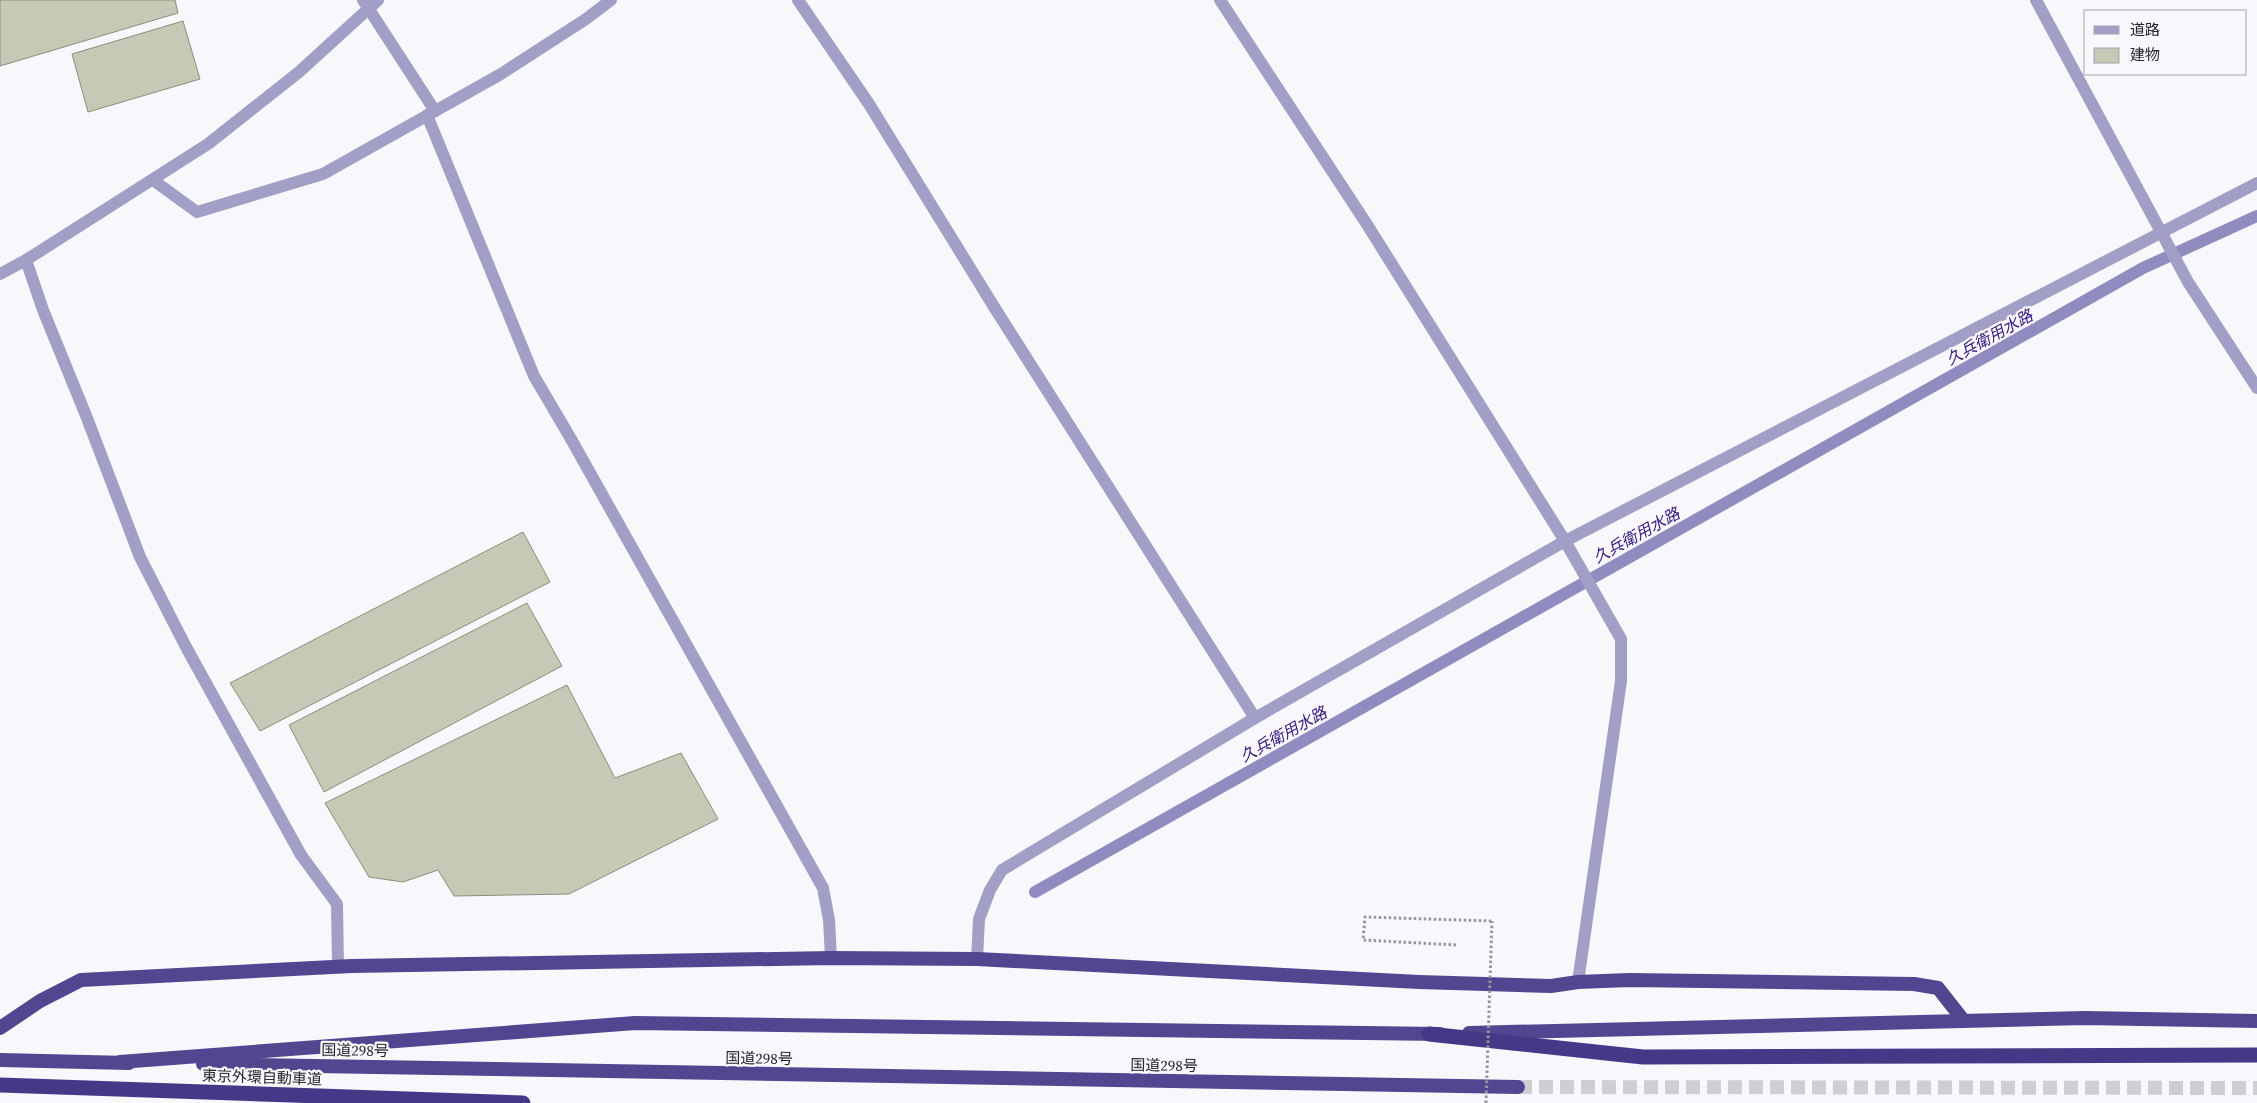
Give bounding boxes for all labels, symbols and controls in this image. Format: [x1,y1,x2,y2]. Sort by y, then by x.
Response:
legend [2084,10,2247,75]
text: 道路 [2130,19,2160,40]
text: 建物 [2130,44,2160,65]
water label: 久兵衛用水路 [1942,303,2038,370]
water label: 久兵衛用水路 [1589,501,1685,568]
water label: 久兵衛用水路 [1236,700,1332,767]
street label: 国道298号 [321,1039,389,1061]
street label: 国道298号 [725,1047,793,1069]
street label: 国道298号 [1130,1054,1198,1076]
street label: 東京外環自動車道 [202,1064,322,1090]

